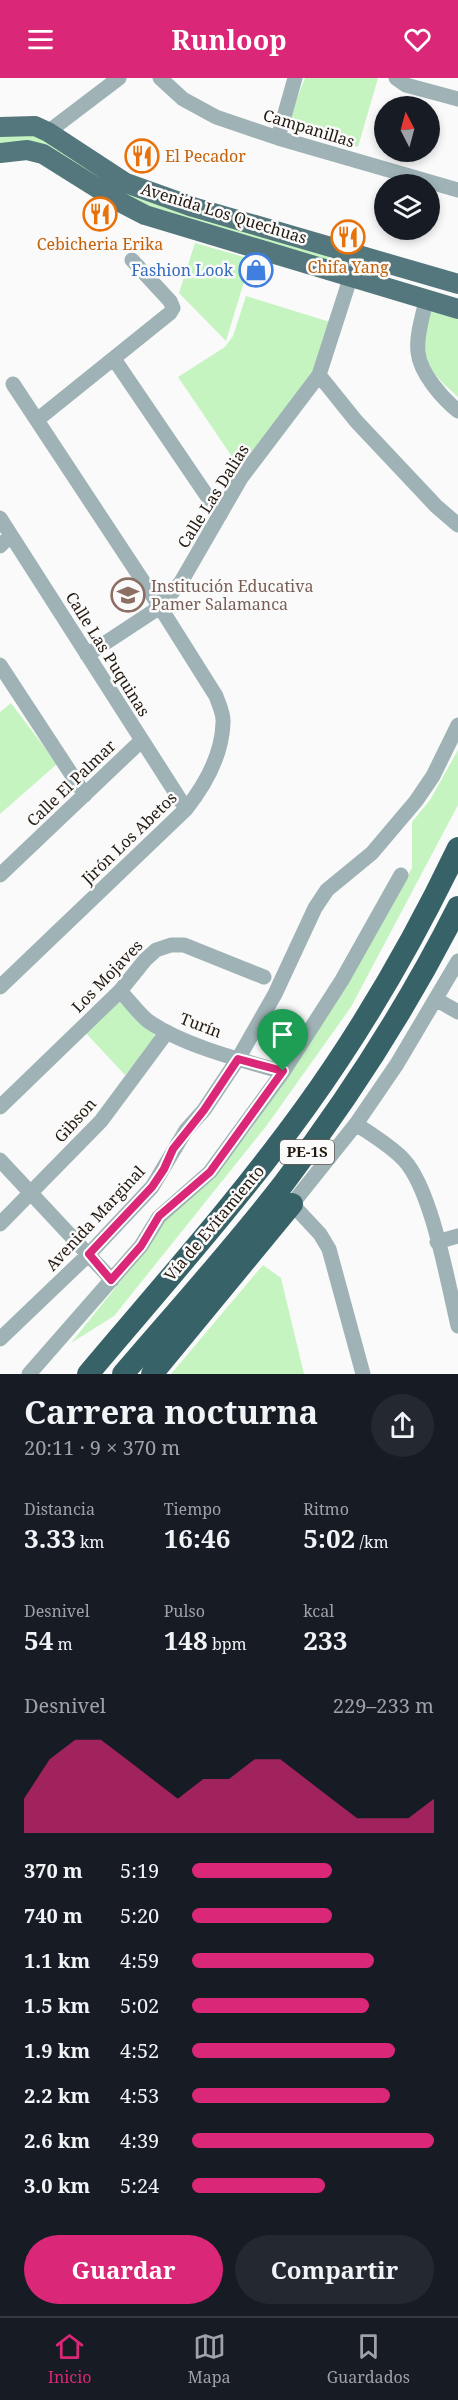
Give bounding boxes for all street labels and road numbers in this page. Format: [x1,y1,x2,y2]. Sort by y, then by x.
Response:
street label: Campanillas [261,104,357,152]
street label: Avenida Los Quechuas [138,177,310,249]
street label: Calle Las Dalias [172,440,254,552]
street label: Calle Las Puquinas [61,587,155,721]
street label: Calle El Palmar [22,735,121,831]
street label: Jirón Los Abetos [76,787,181,890]
street label: Los Mojaves [67,935,147,1017]
street label: Turín [177,1007,225,1043]
street label: Gibson [49,1093,101,1147]
road number: PE-1S [280,1140,334,1164]
street label: Avenida Marginal [41,1161,149,1275]
street label: Vía de Evitamiento [159,1161,269,1285]

